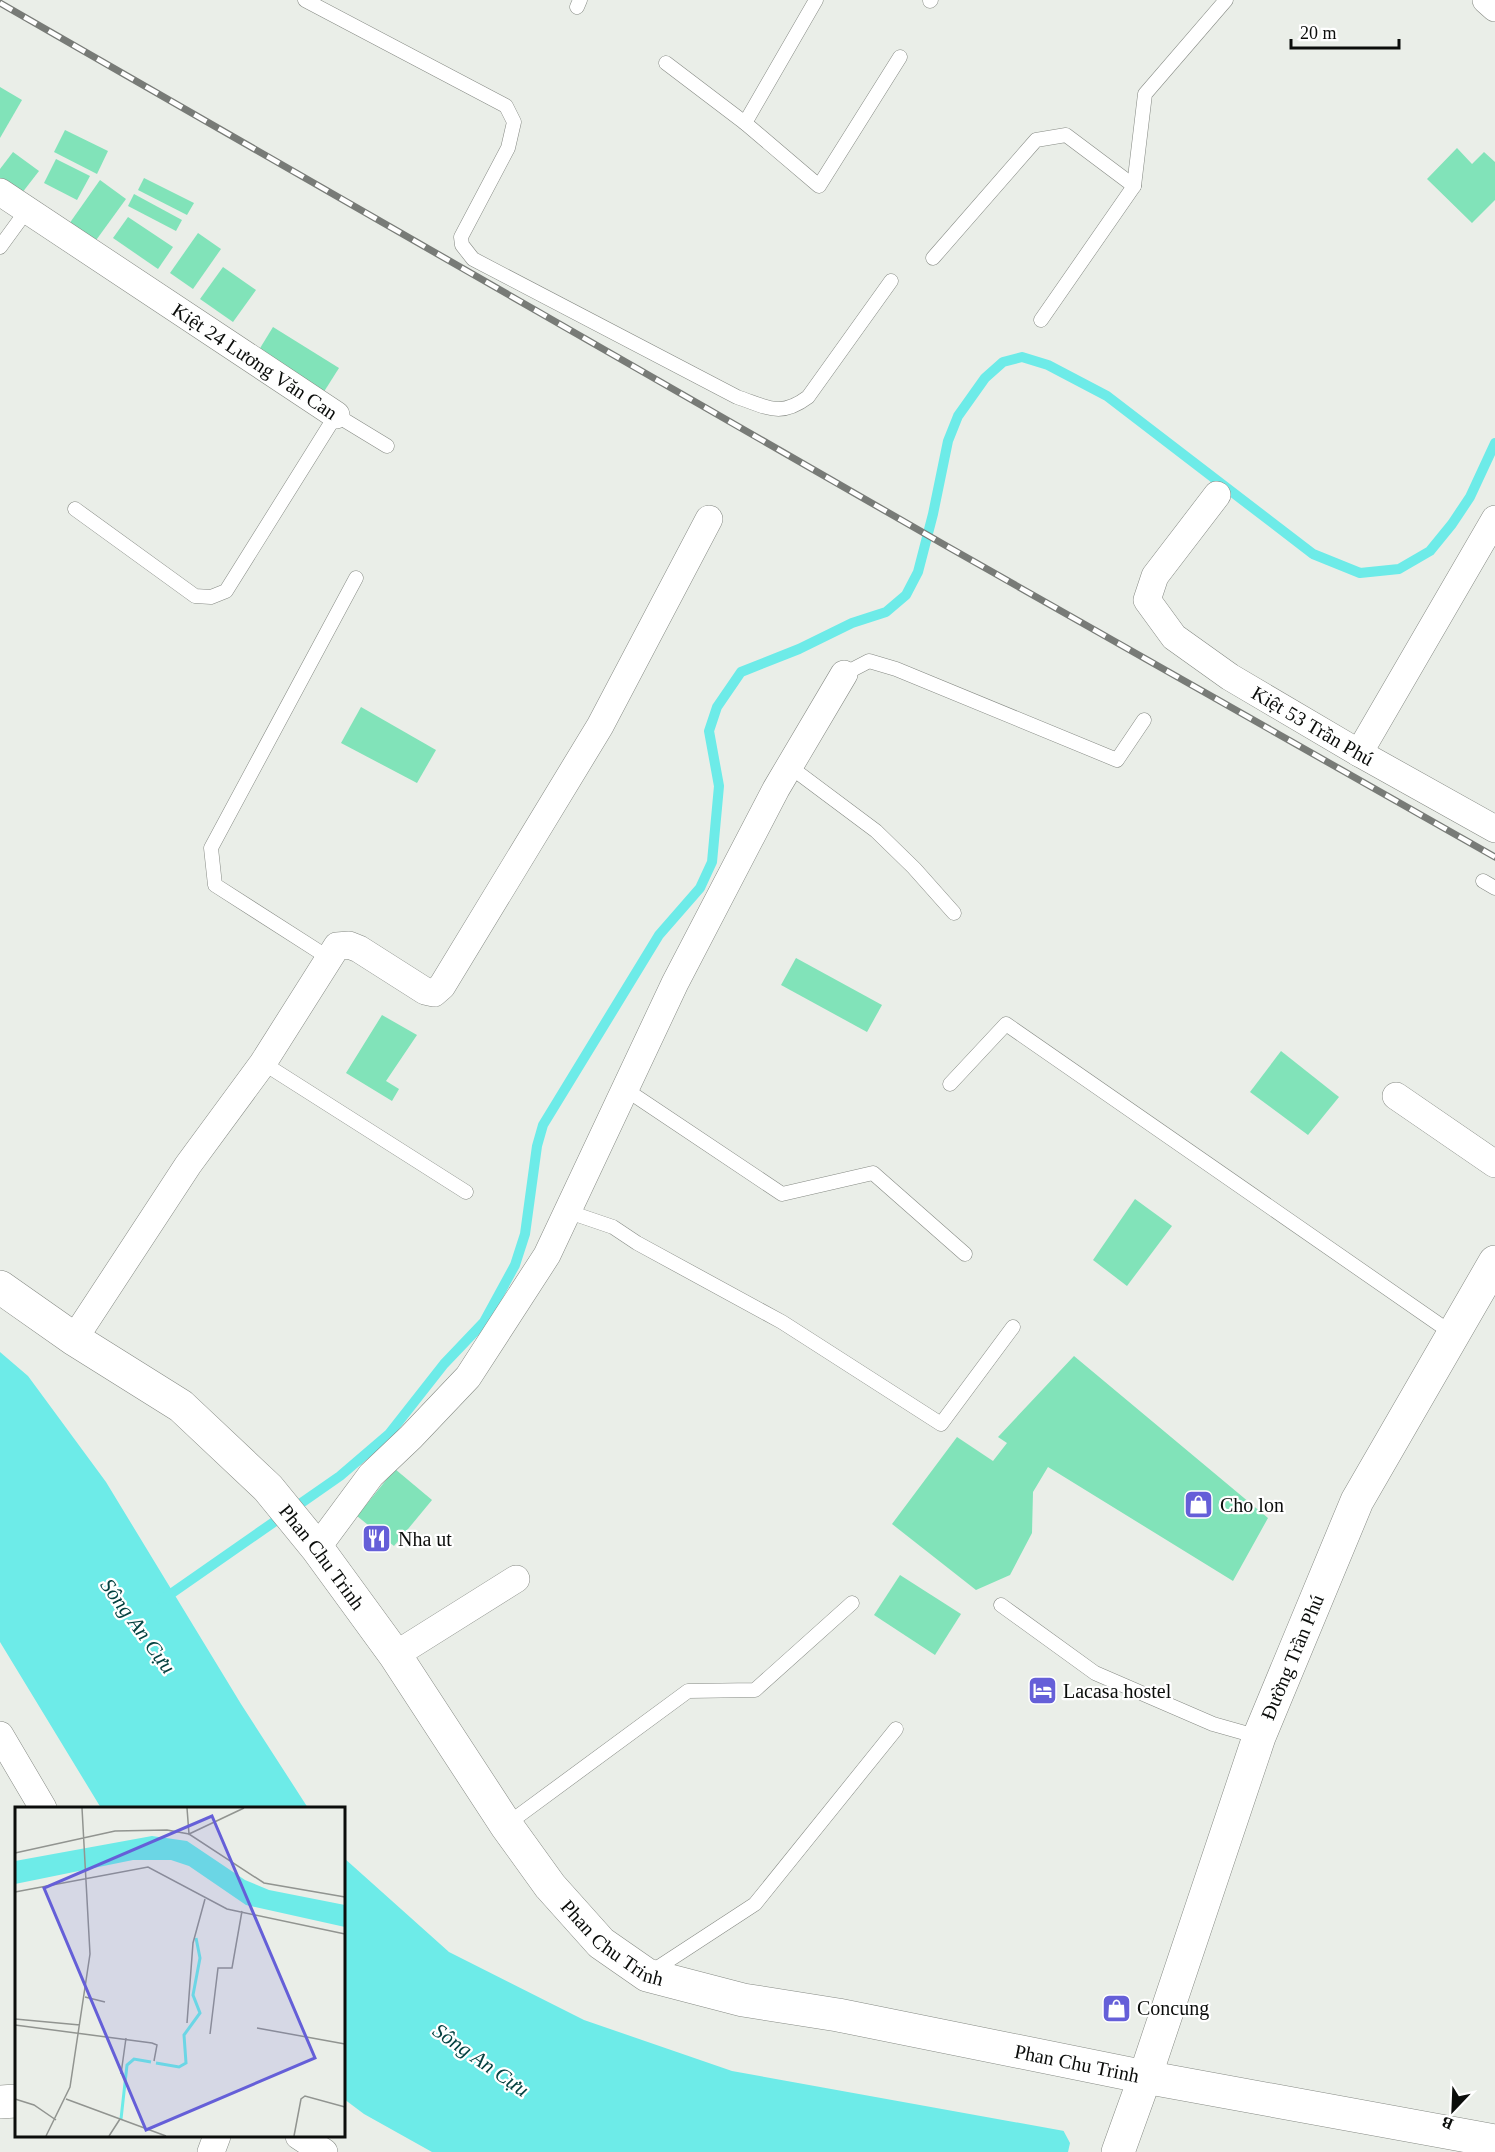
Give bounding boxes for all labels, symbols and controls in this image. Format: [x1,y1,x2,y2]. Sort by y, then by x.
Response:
scale bar [1291,12,1399,50]
text: 20 m [1300,23,1337,43]
street label: Kiệt 24 Lương Văn Can [168,299,342,424]
street label: Kiệt 53 Trần Phú [1248,681,1377,770]
shop icon: Cho lon [1183,1489,1215,1521]
place label: Cho lon [1220,1494,1284,1516]
street label: Phan Chu Trinh [275,1500,369,1614]
restaurant icon: Nha ut [361,1523,393,1555]
place label: Nha ut [398,1528,452,1550]
water label: Sông An Cựu [96,1574,180,1678]
street label: Đường Trần Phú [1256,1591,1328,1723]
hotel icon: Lacasa hostel [1026,1675,1058,1707]
place label: Lacasa hostel [1063,1680,1172,1702]
inset map [15,1807,345,2137]
street label: Phan Chu Trinh [557,1895,666,1990]
shop icon: Concung [1100,1992,1132,2024]
place label: Concung [1137,1997,1209,2020]
water label: Sông An Cựu [428,2018,534,2102]
street label: Phan Chu Trinh [1013,2040,1141,2087]
north arrow [1423,2080,1483,2140]
text: B [1439,2113,1456,2133]

